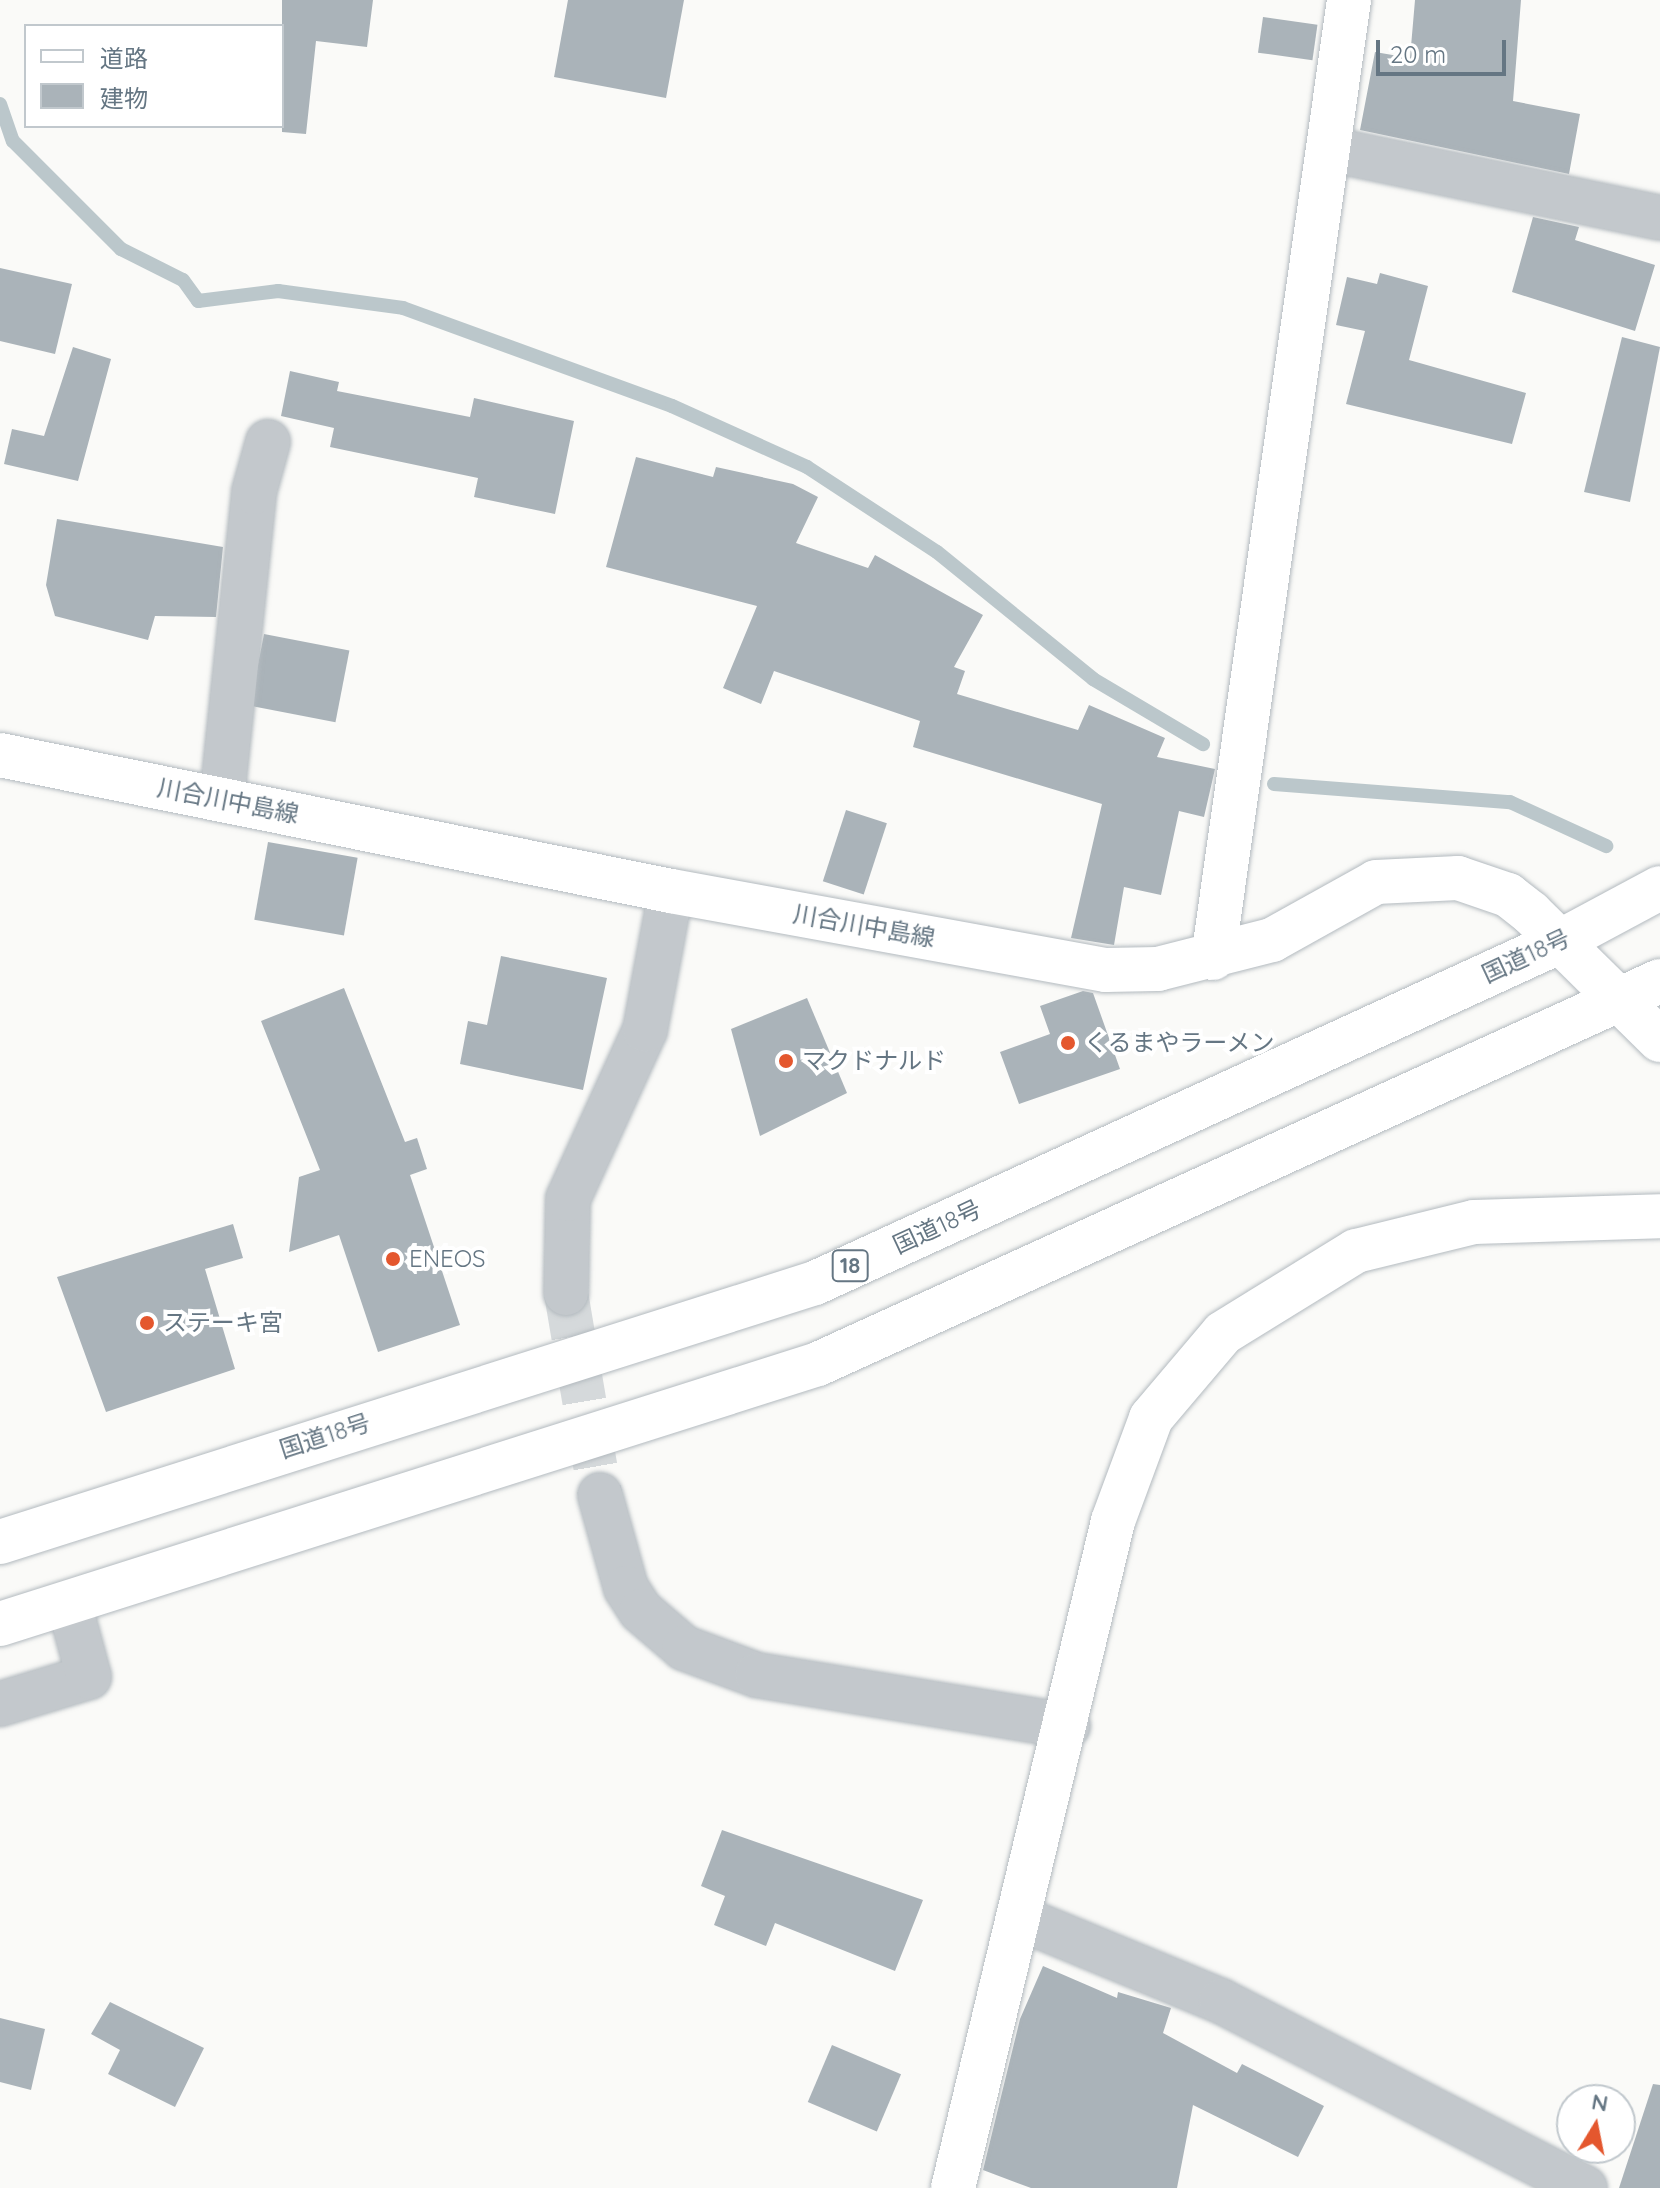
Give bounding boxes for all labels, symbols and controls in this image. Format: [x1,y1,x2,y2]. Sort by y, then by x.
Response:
legend [24,24,284,128]
scale bar [1380,24,1510,74]
text: 20 m [1390,39,1446,69]
text: 道路 [100,43,148,73]
text: 建物 [100,83,148,113]
street label: 川合川中島線 [155,773,301,829]
street label: 川合川中島線 [791,899,937,953]
street label: 国道18号 [1477,923,1575,989]
place label: くるまやラーメン [1084,1029,1276,1057]
marker: くるまやラーメン [1059,1034,1077,1052]
place label: マクドナルド [802,1047,946,1075]
marker: マクドナルド [777,1052,795,1070]
street label: 国道18号 [888,1194,986,1260]
place label: ENEOS [409,1245,486,1273]
road number: 18 [830,1248,870,1284]
marker: ENEOS [384,1250,402,1268]
place label: ステーキ宮 [163,1309,283,1337]
marker: ステーキ宮 [138,1314,156,1332]
street label: 国道18号 [276,1408,374,1464]
north arrow [1556,2084,1636,2164]
text: N [1589,2087,1610,2118]

